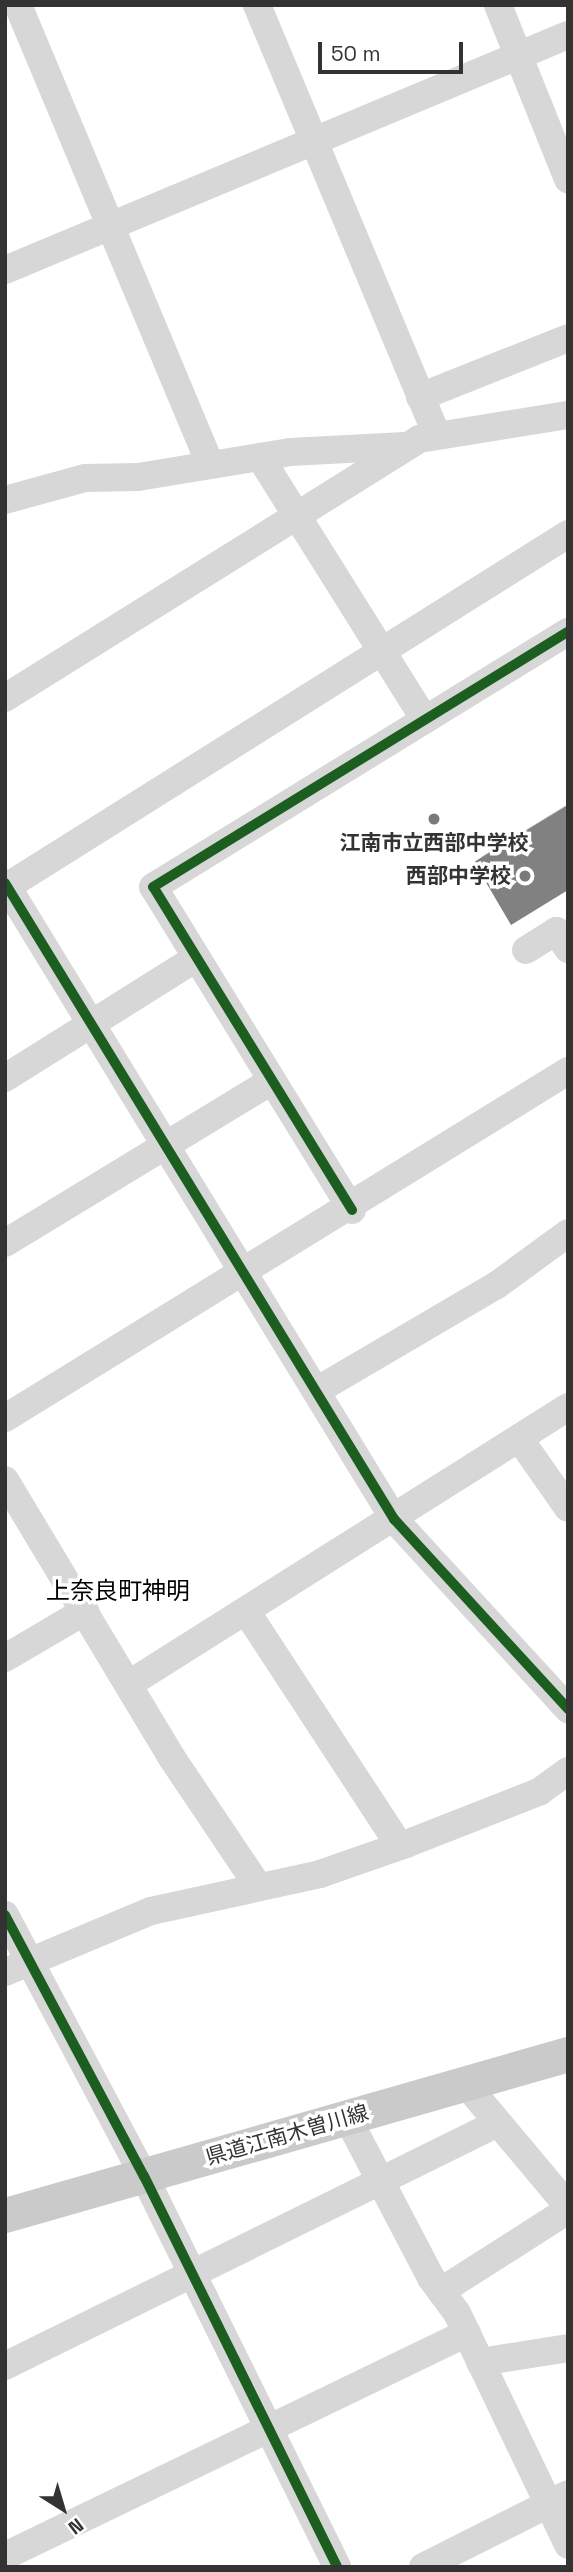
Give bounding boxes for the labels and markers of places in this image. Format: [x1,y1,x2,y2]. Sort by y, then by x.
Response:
marker: 江南市立西部中学校 [426,811,442,827]
place label: 江南市立西部中学校 [340,830,528,856]
place label: 西部中学校 [406,863,511,889]
marker: 西部中学校 [517,868,533,884]

